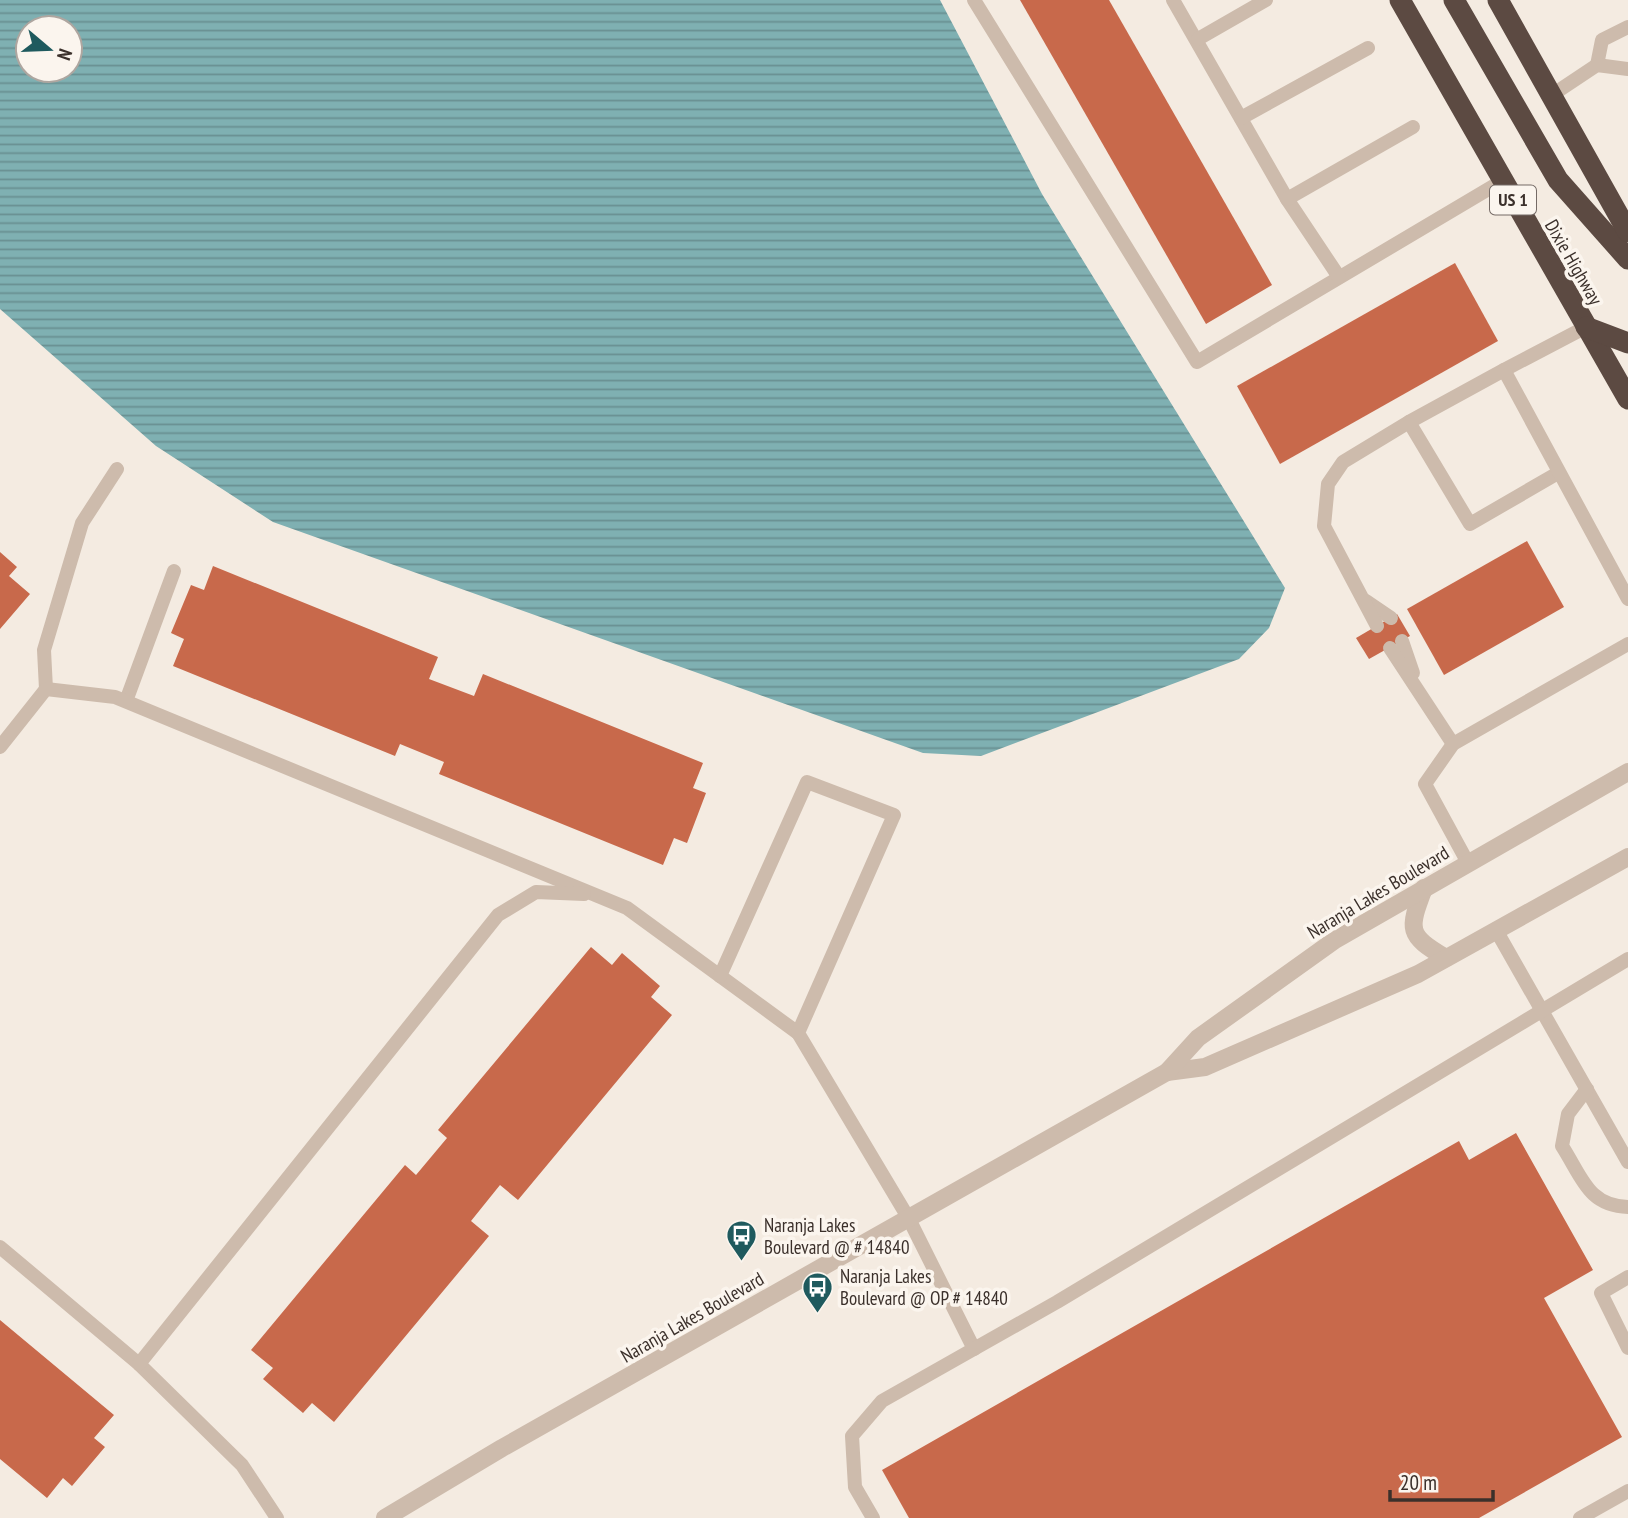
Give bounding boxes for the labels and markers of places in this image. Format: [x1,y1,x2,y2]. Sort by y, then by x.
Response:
place label: Naranja Lakes Boulevard @ # 14840 [764,1213,909,1259]
bus stop icon: Naranja Lakes Boulevard @ # 14840 [724,1219,758,1263]
place label: Naranja Lakes Boulevard @ OP # 14840 [840,1264,1008,1310]
bus stop icon: Naranja Lakes Boulevard @ OP # 14840 [800,1270,834,1314]

